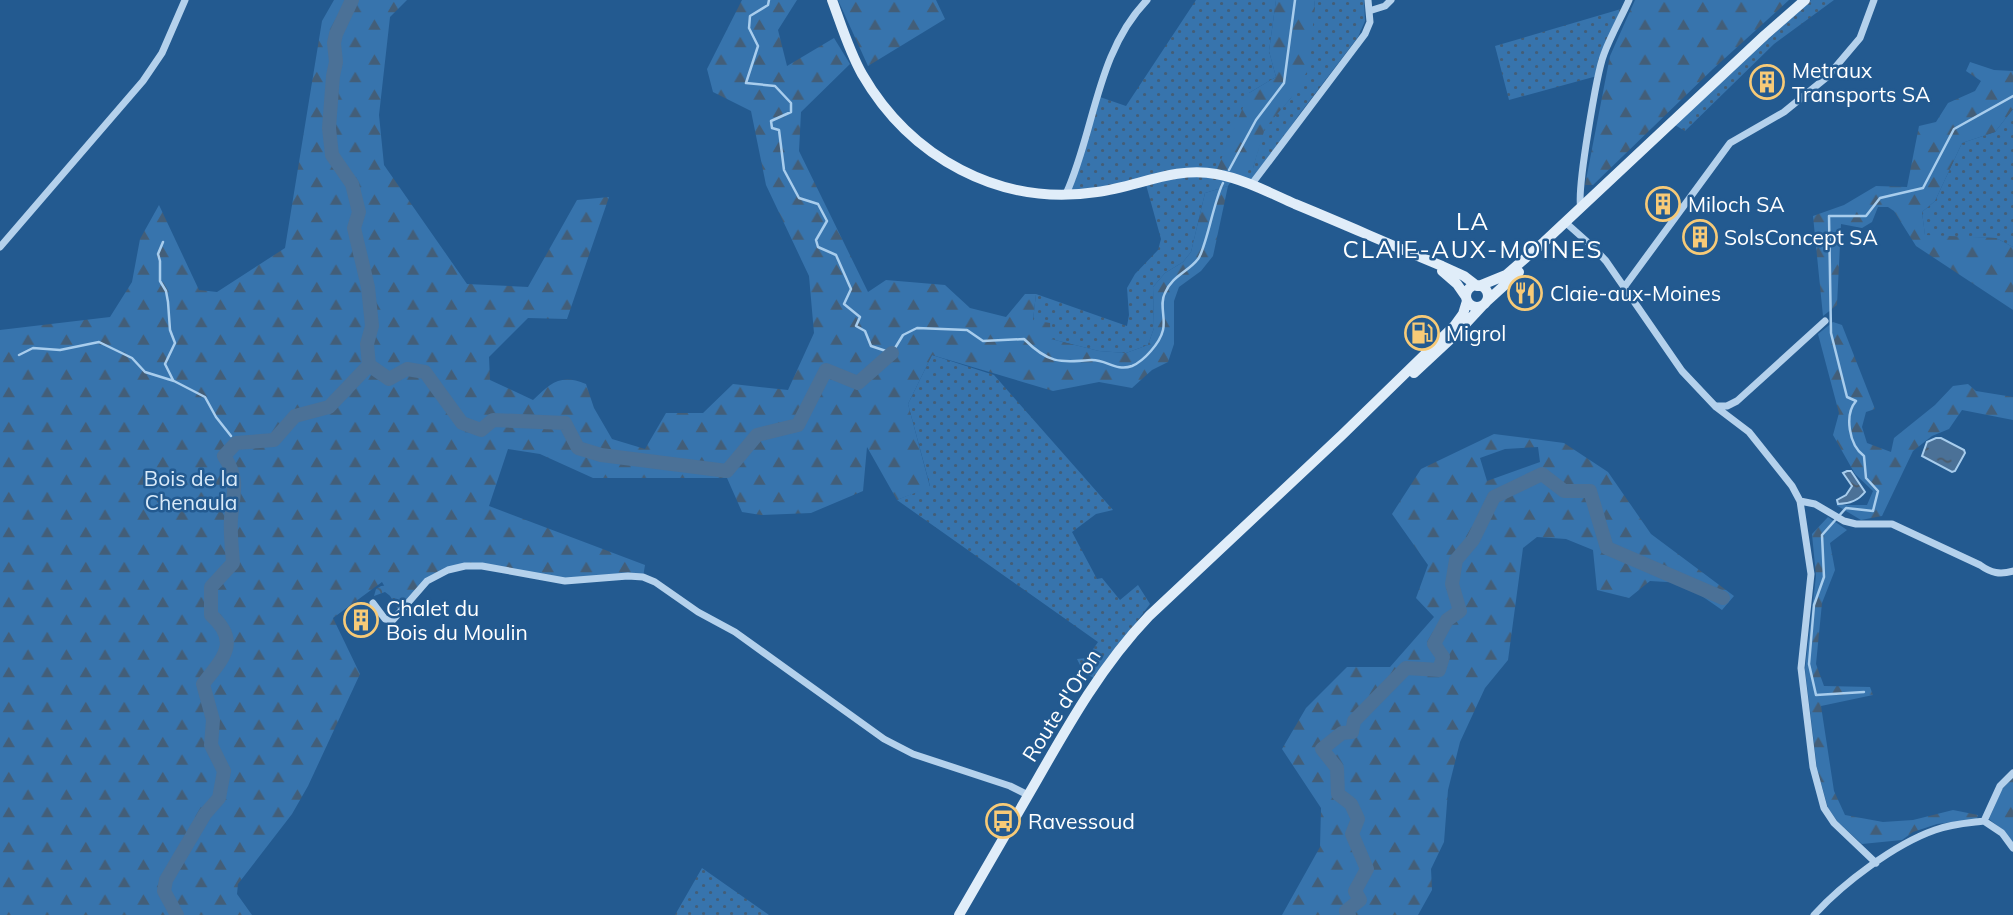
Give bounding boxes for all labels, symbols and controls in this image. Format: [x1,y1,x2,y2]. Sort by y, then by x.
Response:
place label: Metraux Transports SA [1792,57,1931,107]
building icon: Metraux Transports SA [1748,63,1786,101]
building icon: Miloch SA [1644,185,1682,223]
place label: Miloch SA [1688,191,1785,217]
district label: LA CLAIE-AUX-MOINES [1343,206,1603,264]
building icon: SolsConcept SA [1681,218,1719,256]
place label: SolsConcept SA [1724,224,1878,250]
restaurant icon: Claie-aux-Moines [1506,274,1544,312]
place label: Claie-aux-Moines [1550,280,1721,306]
fuel station icon: Migrol [1403,314,1441,352]
place label: Migrol [1446,320,1506,346]
park label: Bois de la Chenaula [144,465,238,515]
place label: Chalet du Bois du Moulin [386,595,528,645]
building icon: Chalet du Bois du Moulin [342,601,380,639]
street label: Route d'Oron [1016,644,1106,766]
bus stop icon: Ravessoud [984,802,1022,840]
place label: Ravessoud [1028,808,1135,834]

